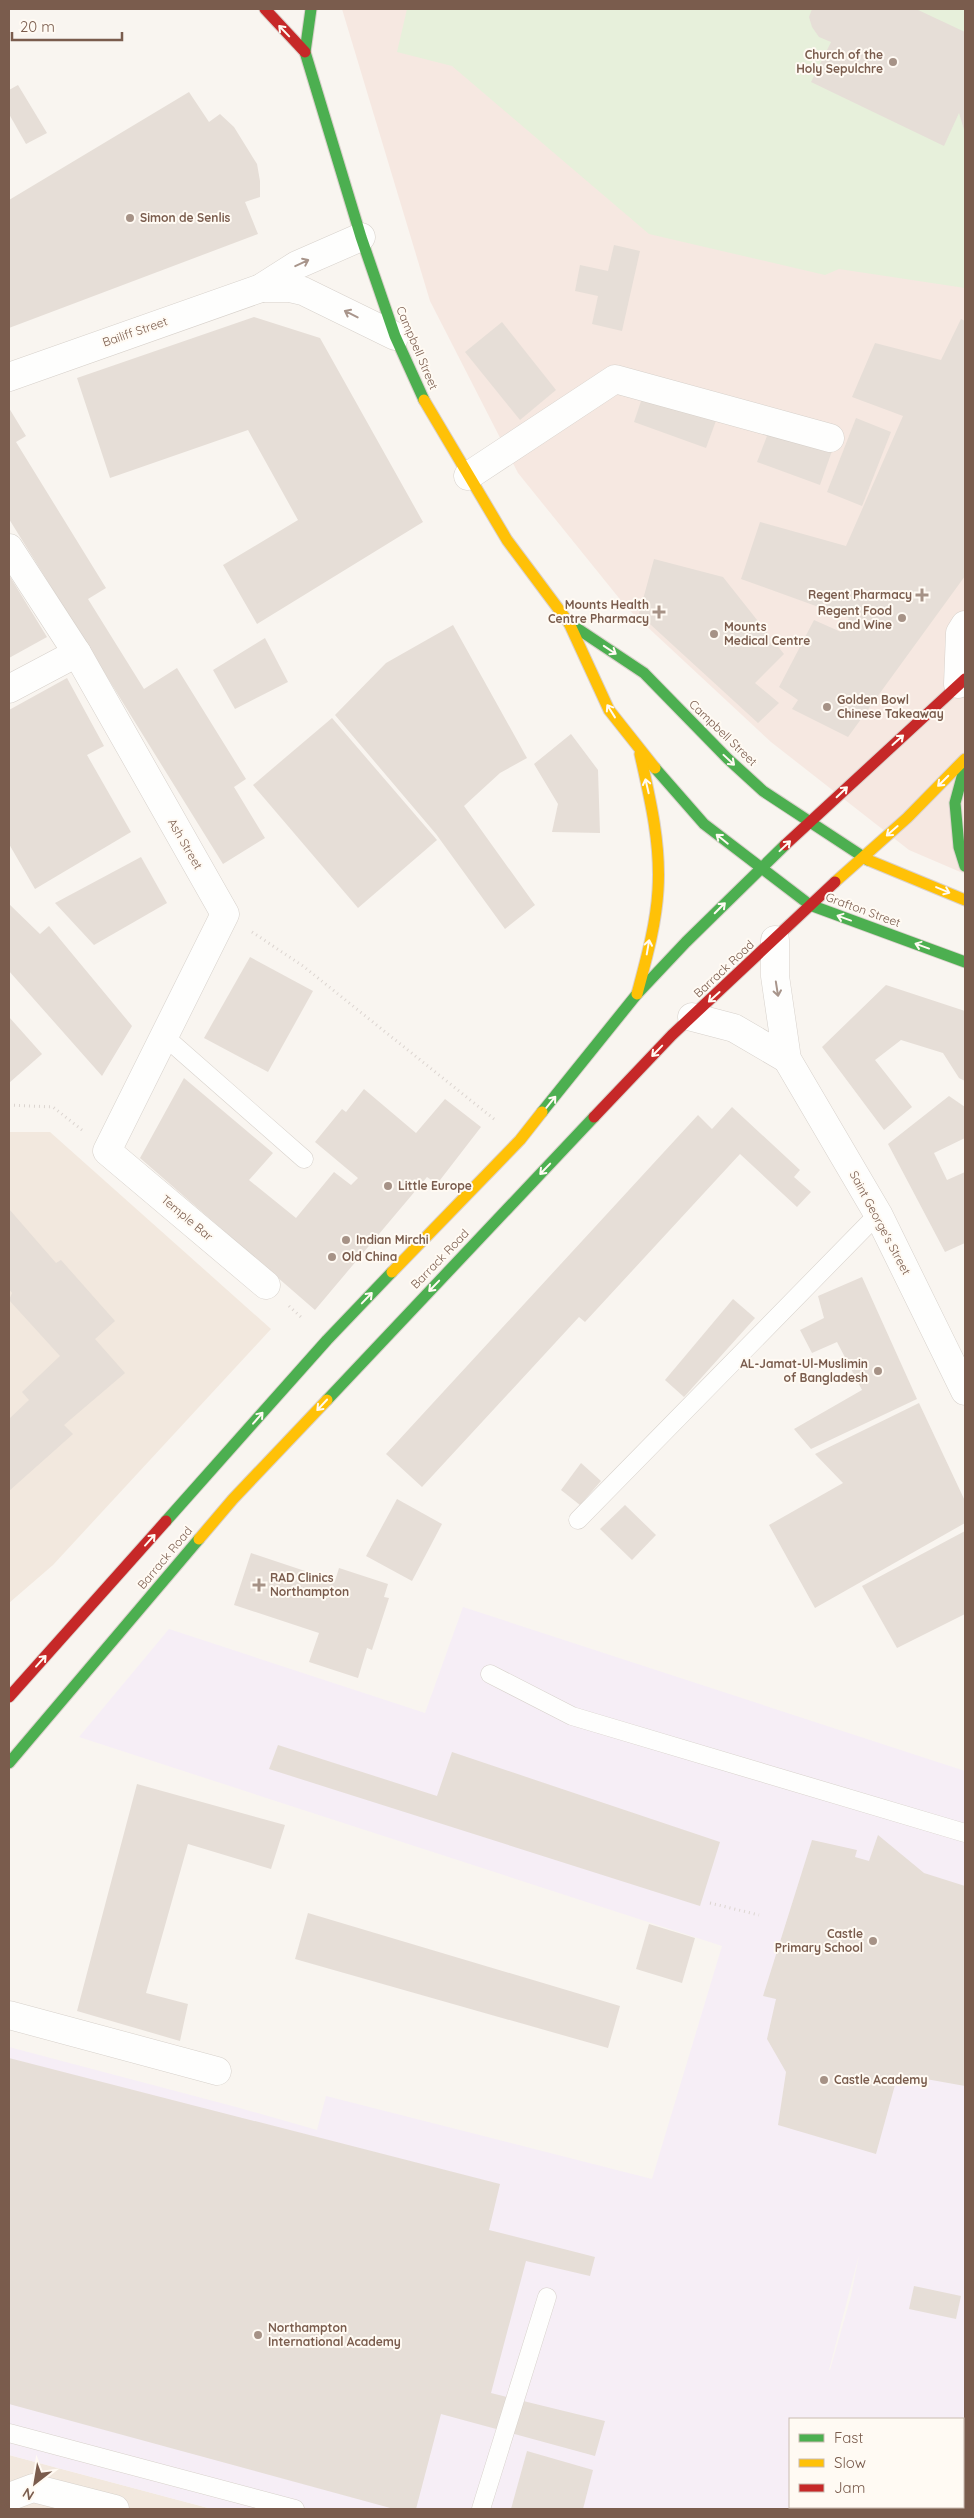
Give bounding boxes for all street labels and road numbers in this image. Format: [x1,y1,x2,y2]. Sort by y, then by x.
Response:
street label: Campbell Street [393,304,442,392]
street label: Bailiff Street [100,313,169,350]
street label: Campbell Street [686,696,761,769]
street label: Ash Street [165,816,206,872]
street label: Grafton Street [824,889,903,930]
street label: Barrack Road [690,937,757,1000]
street label: Saint George's Street [847,1168,914,1277]
street label: Temple Bar [158,1192,217,1244]
street label: Barrack Road [407,1226,472,1292]
street label: Barrack Road [134,1523,195,1592]

